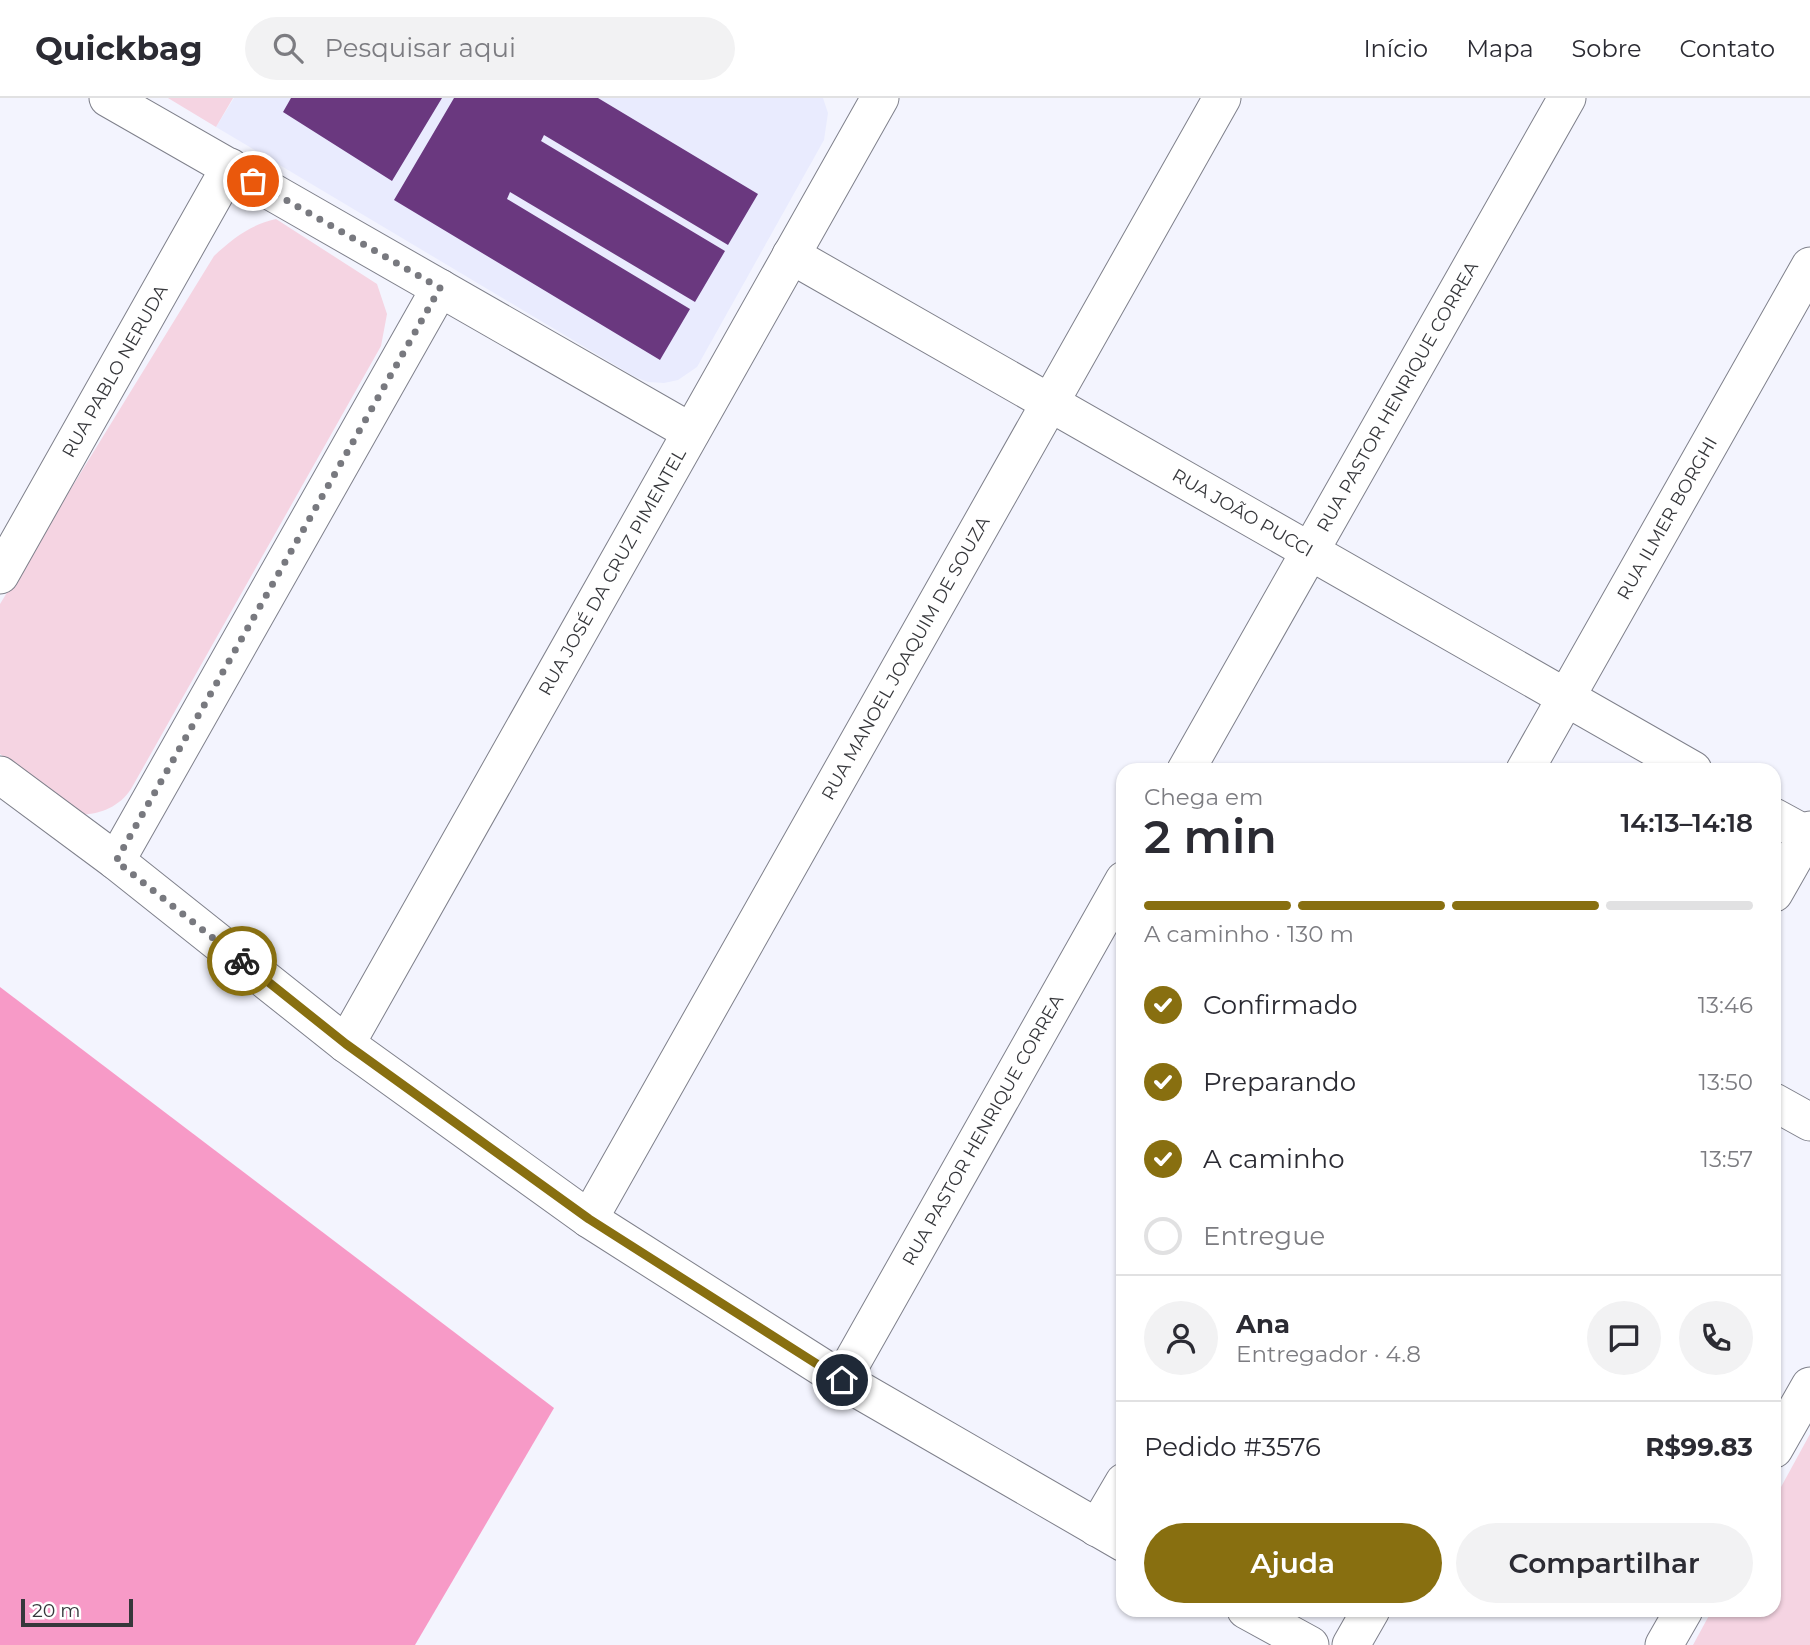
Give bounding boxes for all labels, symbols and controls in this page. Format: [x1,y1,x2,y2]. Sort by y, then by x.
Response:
search box [245,17,735,80]
text: Quickbag [35,28,203,68]
icon: search [269,29,307,67]
text: Pesquisar aqui [325,32,516,64]
text: Início [1363,34,1428,63]
text: Mapa [1466,34,1534,63]
text: Sobre [1572,34,1641,63]
text: Contato [1679,34,1775,63]
pin [223,151,283,211]
icon: bag [234,162,272,200]
street label: RUA PASTOR HENRIQUE CORREA [1312,257,1483,536]
street label: RUA PABLO NERUDA [57,281,172,462]
street label: RUA ILMER BORGHI [1613,433,1722,604]
street label: RUA JOSÉ DA CRUZ PIMENTEL [534,444,691,700]
street label: RUA JOÃO PUCCI [1168,464,1317,562]
street label: RUA MANOEL JOAQUIM DE SOUZA [817,513,994,804]
text: Chega em [1144,783,1263,811]
text: 14:13–14:18 [1620,807,1753,839]
text: 2 min [1144,808,1277,865]
text: A caminho · 130 m [1144,920,1354,948]
courier [207,926,277,996]
icon: bike [223,942,261,980]
icon: check [1144,986,1182,1024]
text: Confirmado [1203,989,1358,1021]
street label: RUA PASTOR HENRIQUE CORREA [898,991,1068,1269]
text: 13:46 [1698,991,1753,1019]
icon: check [1144,1063,1182,1101]
text: Preparando [1203,1066,1356,1098]
text: 13:50 [1699,1068,1753,1096]
icon: check [1144,1140,1182,1178]
text: A caminho [1203,1143,1344,1175]
text: 13:57 [1701,1145,1753,1173]
text: Entregue [1203,1220,1325,1252]
button: person [1144,1301,1218,1375]
button: chat [1587,1301,1661,1375]
button: phone [1679,1301,1753,1375]
text: Ana [1236,1308,1290,1340]
text: Entregador · 4.8 [1236,1340,1421,1368]
pin [812,1350,872,1410]
icon: home [823,1361,861,1399]
text: Pedido #3576 [1144,1431,1321,1463]
text: R$99.83 [1645,1431,1753,1463]
button: Ajuda [1144,1523,1442,1603]
button: Compartilhar [1456,1523,1753,1603]
scale bar [21,1596,133,1628]
text: 20 m [32,1599,80,1622]

